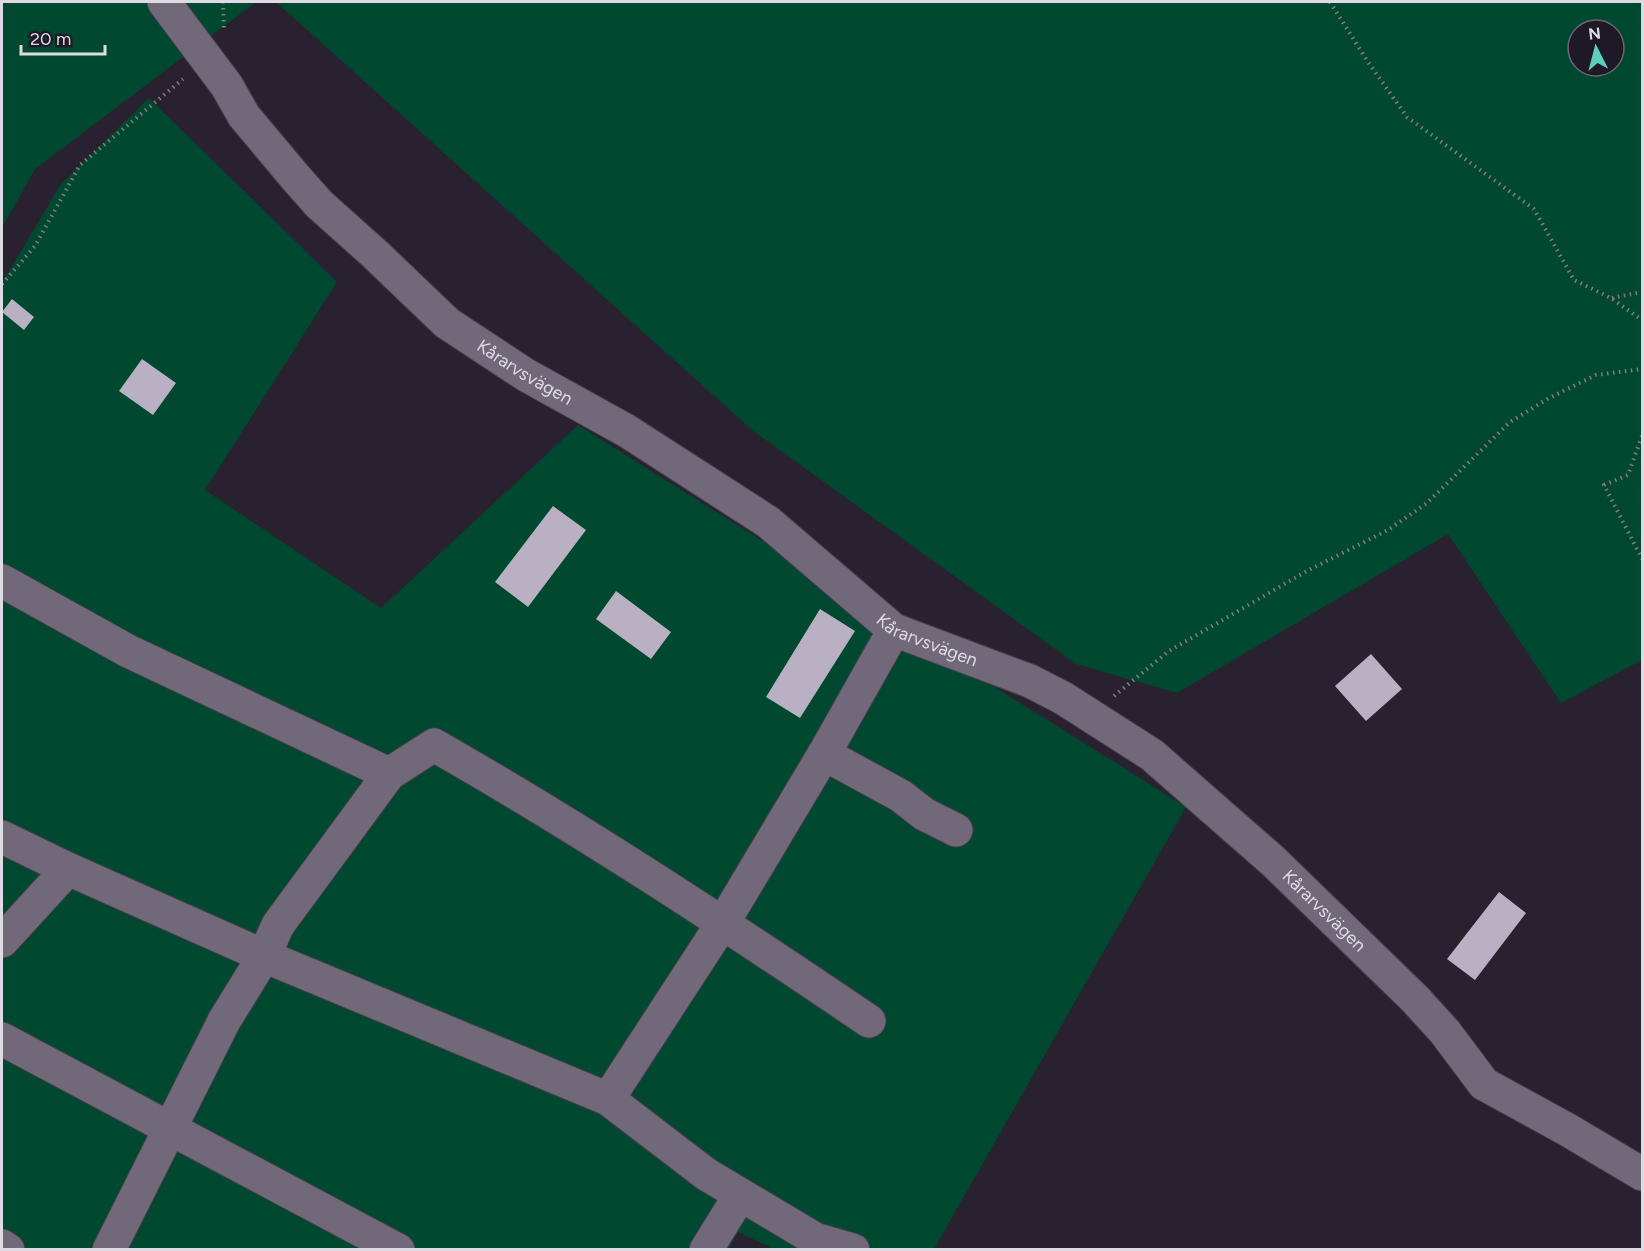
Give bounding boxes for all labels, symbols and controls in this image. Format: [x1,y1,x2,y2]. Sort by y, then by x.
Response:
scale bar [21,18,105,56]
north arrow [1566,18,1626,78]
text: N [1587,23,1602,44]
text: 20 m [30,28,71,50]
street label: Kårarvsvägen [473,335,576,410]
street label: Kårarvsvägen [872,609,981,671]
street label: Kårarvsvägen [1278,865,1371,956]

